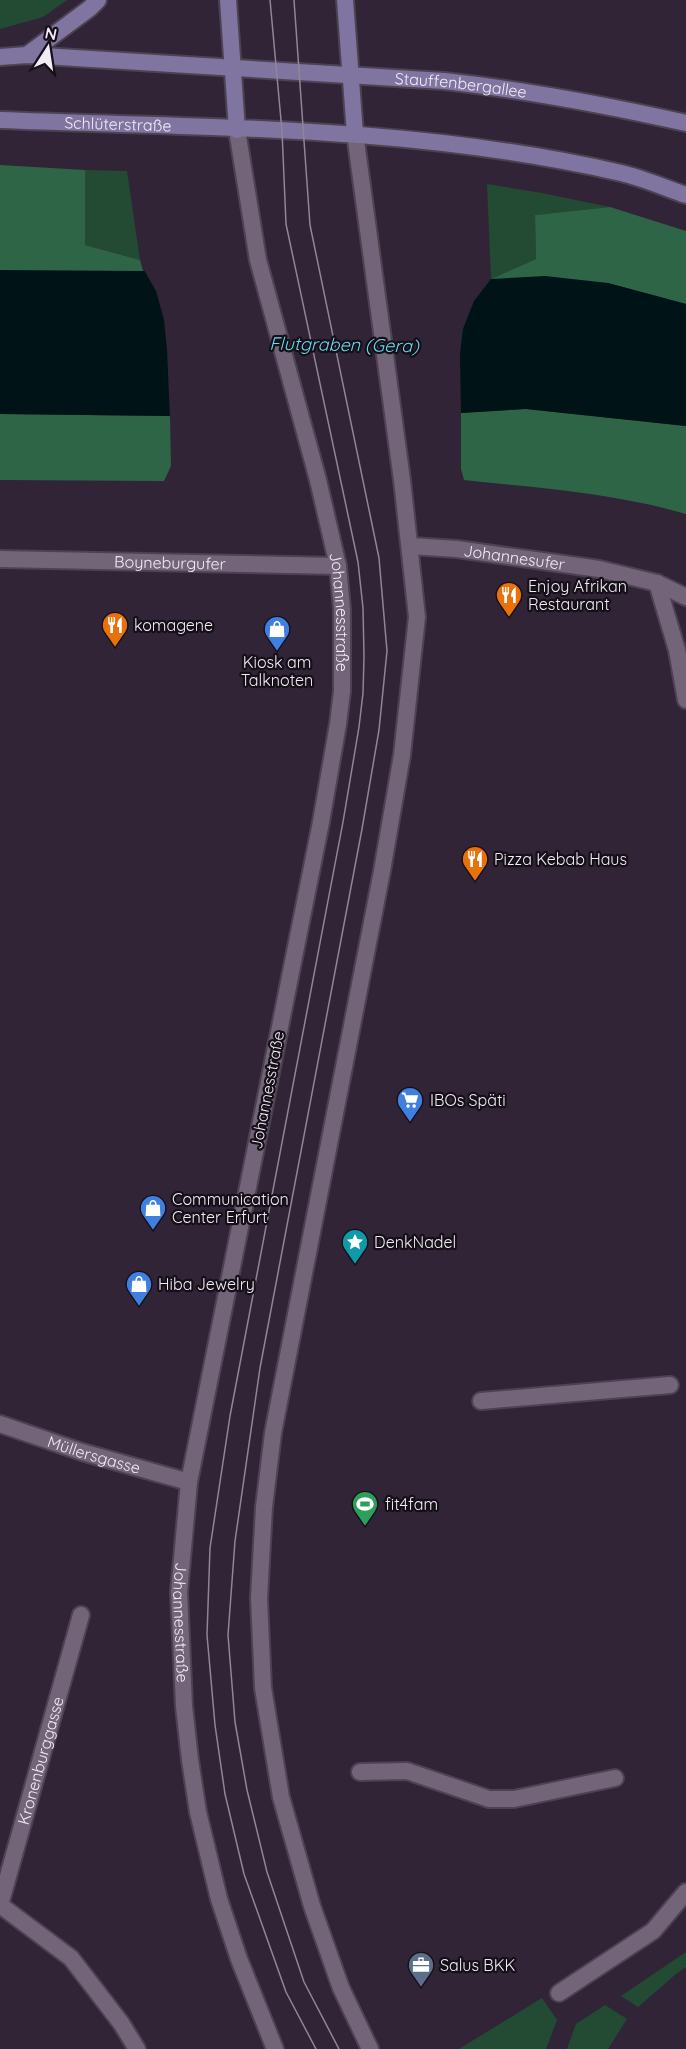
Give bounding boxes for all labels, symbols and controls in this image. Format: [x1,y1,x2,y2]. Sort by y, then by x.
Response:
north arrow [18,18,78,78]
text: N [43,22,59,44]
street label: Stauffenbergallee [394,68,528,102]
street label: Schlüterstraße [64,112,172,136]
water label: Flutgraben (Gera) [269,332,420,357]
street label: Johannesufer [462,540,566,574]
street label: Johannesstraße [325,550,352,672]
street label: Boyneburgufer [114,551,226,574]
place label: Enjoy Afrikan Restaurant [528,576,627,614]
restaurant icon: Enjoy Afrikan Restaurant [494,580,524,618]
restaurant icon: komagene [100,610,130,648]
shop icon: Kiosk am Talknoten [262,614,292,652]
place label: komagene [134,615,213,635]
place label: Kiosk am Talknoten [241,652,313,690]
restaurant icon: Pizza Kebab Haus [460,844,490,882]
place label: Pizza Kebab Haus [494,849,627,869]
street label: Johannesstraße [246,1029,288,1151]
supermarket icon: IBOs Späti [395,1085,425,1123]
place label: IBOs Späti [430,1090,506,1110]
place label: Communication Center Erfurt [172,1189,289,1227]
shop icon: Communication Center Erfurt [138,1193,168,1231]
place icon: DenkNadel [340,1227,370,1265]
place label: DenkNadel [374,1232,456,1252]
shop icon: Hiba Jewelry [124,1269,154,1307]
place label: Hiba Jewelry [158,1274,255,1294]
street label: Müllersgasse [45,1431,143,1478]
sports icon: fit4fam [350,1489,380,1527]
place label: fit4fam [385,1494,438,1514]
street label: Johannesstraße [169,1562,193,1683]
street label: Kronenburggasse [13,1694,68,1827]
office icon: Salus BKK [406,1950,436,1988]
place label: Salus BKK [440,1955,515,1975]

